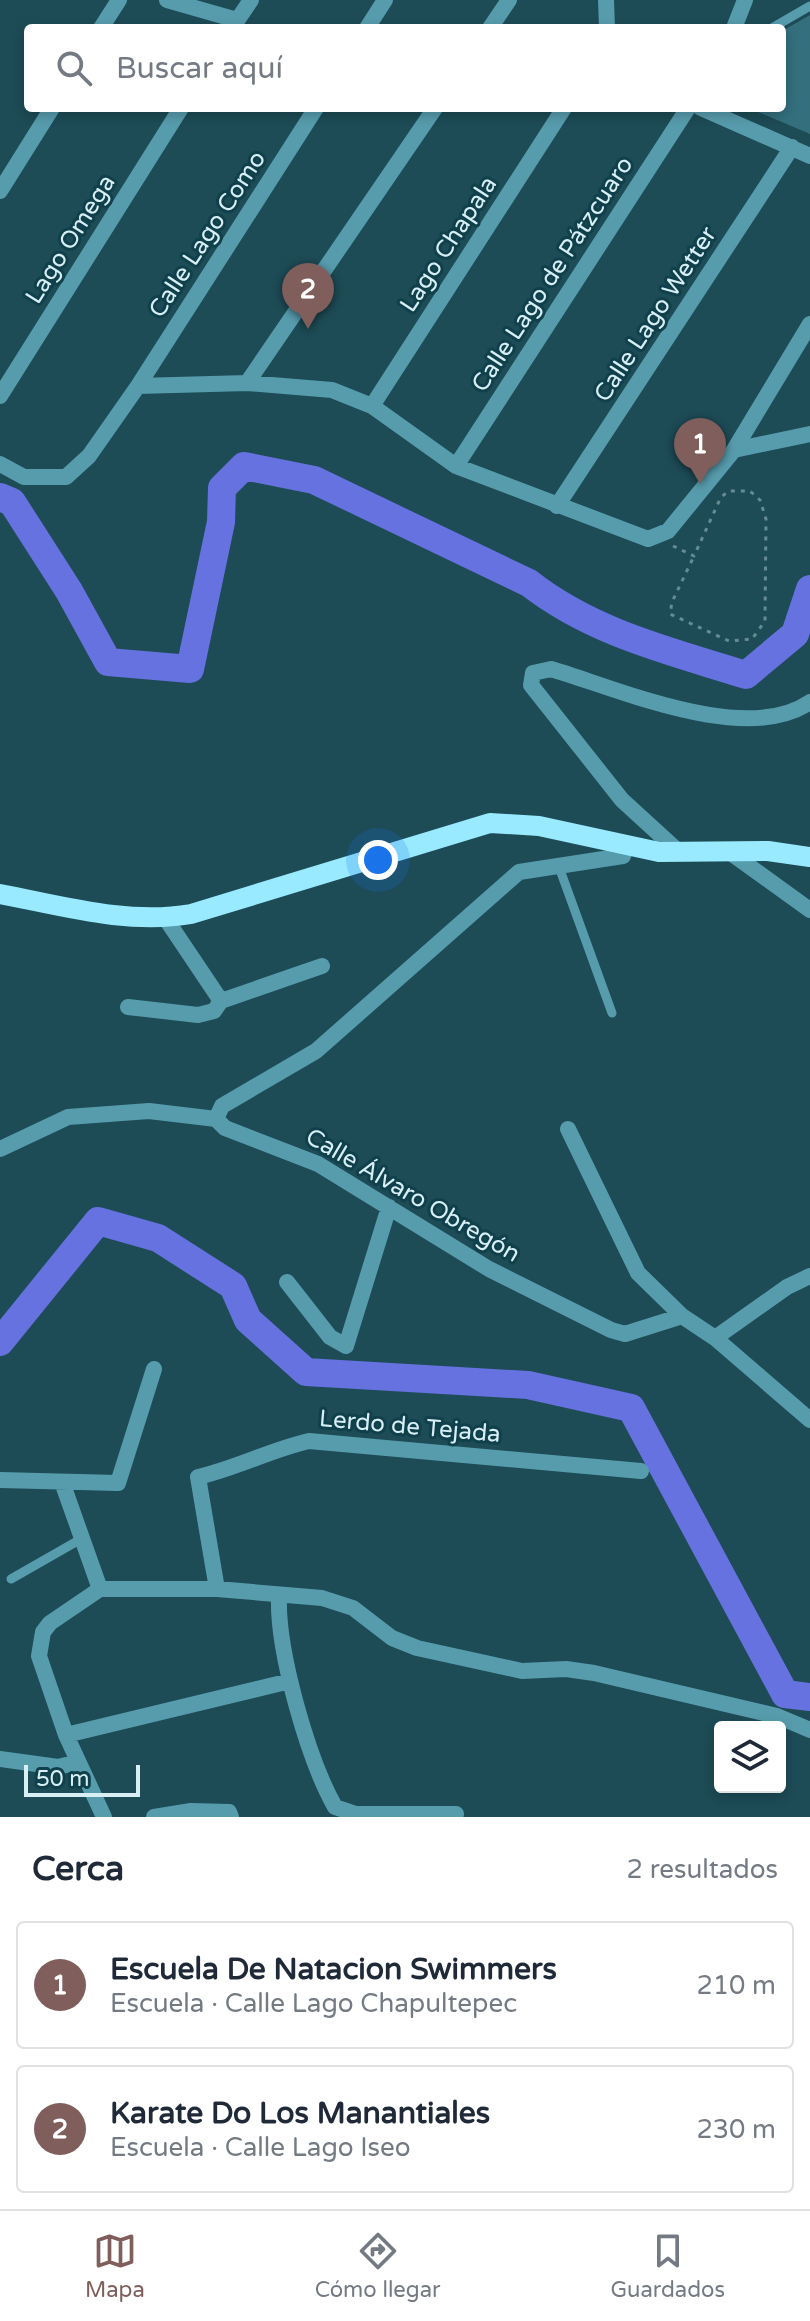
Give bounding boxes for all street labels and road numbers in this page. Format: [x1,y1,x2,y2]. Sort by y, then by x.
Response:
street label: Calle Lago Como [143,146,272,323]
street label: Calle Lago de Pátzcuaro [466,151,639,397]
street label: Lago Omega [19,169,122,309]
street label: Lago Chapala [394,171,503,318]
street label: Calle Lago Wetter [588,221,723,407]
street label: Calle Álvaro Obregón [300,1121,526,1269]
street label: Lerdo de Tejada [318,1404,502,1449]

